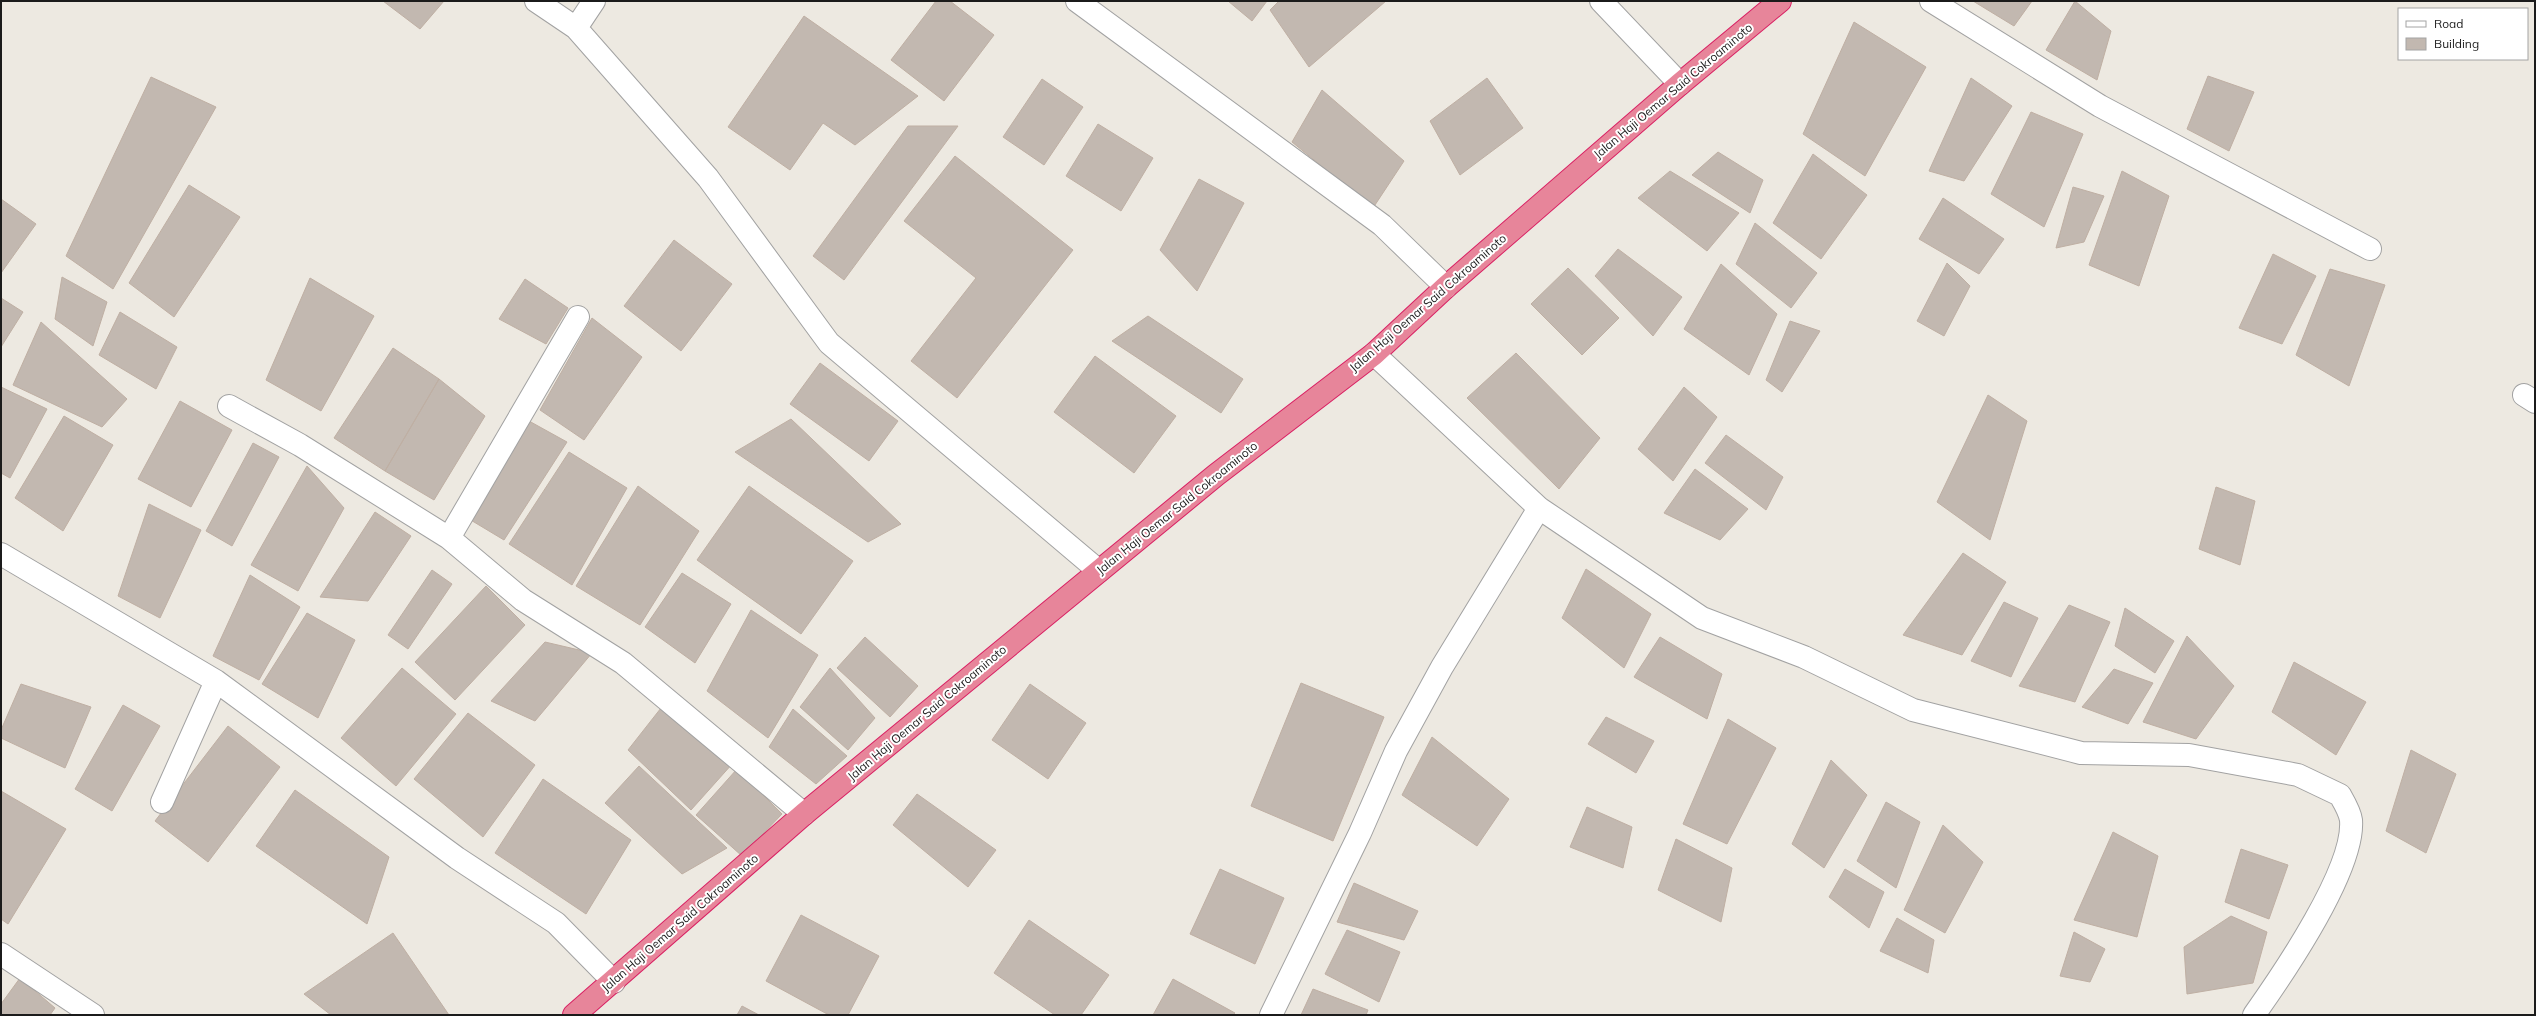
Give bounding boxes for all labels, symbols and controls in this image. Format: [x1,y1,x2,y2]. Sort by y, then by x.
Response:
legend [2398,8,2528,60]
text: Road [2434,16,2463,31]
street label: Jalan Haji Oemar Said Cokroaminoto [1590,20,1755,162]
text: Building [2434,36,2479,51]
street label: Jalan Haji Oemar Said Cokroaminoto [1346,230,1509,375]
street label: Jalan Haji Oemar Said Cokroaminoto [1093,438,1260,577]
street label: Jalan Haji Oemar Said Cokroaminoto [844,642,1009,784]
street label: Jalan Haji Oemar Said Cokroaminoto [598,850,761,995]

